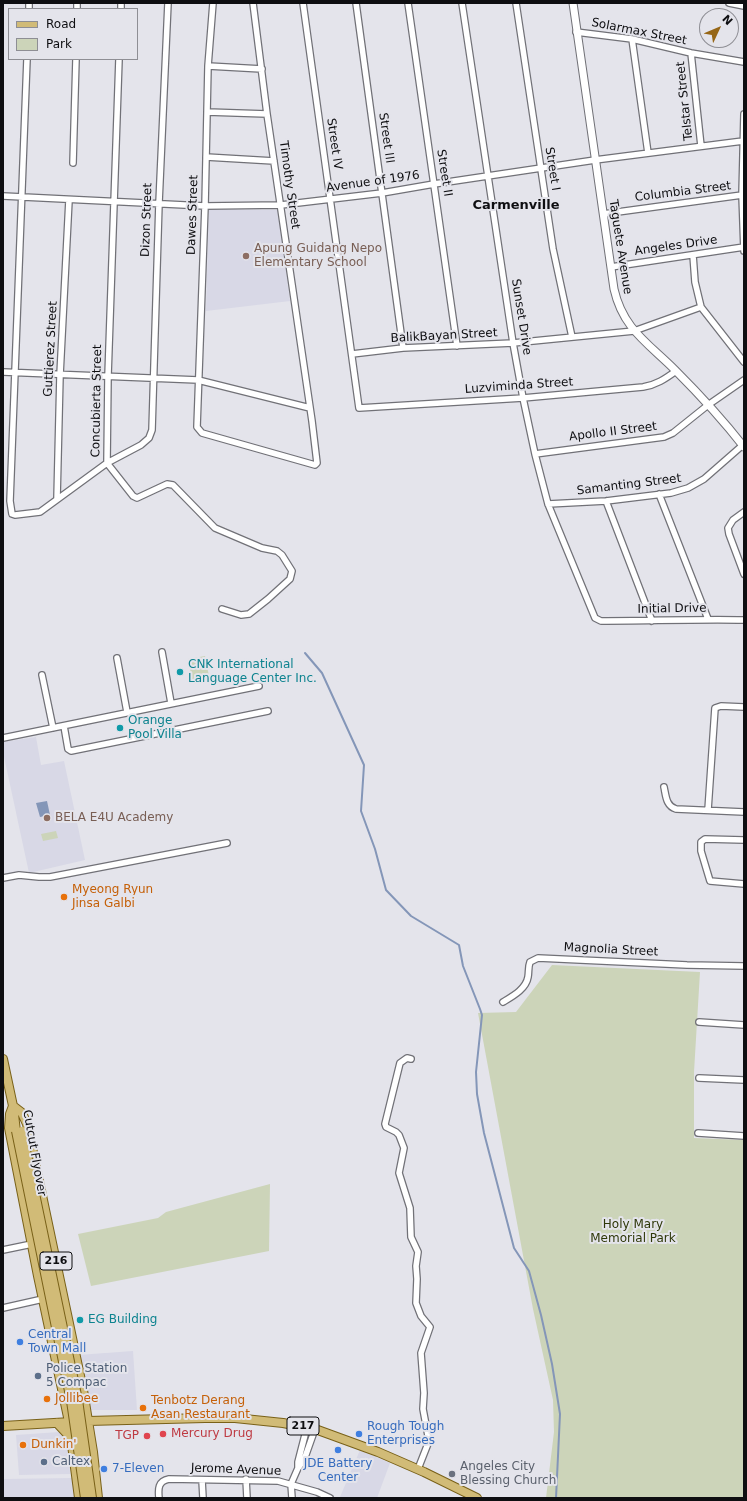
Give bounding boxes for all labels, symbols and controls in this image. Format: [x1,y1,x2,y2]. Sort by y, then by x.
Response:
legend [8,8,138,60]
north arrow [699,8,739,48]
text: N [719,12,735,28]
street label: Solarmax Street [590,16,688,48]
text: Road [46,17,76,31]
text: Park [46,37,72,51]
street label: Telstar Street [674,61,696,141]
street label: Street III [375,112,397,164]
street label: Street IV [323,117,345,171]
street label: Timothy Street [276,140,302,230]
street label: Street I [541,146,563,192]
street label: Street II [433,148,455,198]
street label: Avenue of 1976 [325,168,421,196]
street label: Dawes Street [184,175,202,255]
street label: Columbia Street [634,179,732,205]
street label: Dizon Street [139,183,155,257]
district label: Carmenville [472,198,560,214]
street label: Taguete Avenue [605,199,635,295]
street label: Angeles Drive [634,233,718,259]
place label: Apung Guidang Nepo Elementary School [254,242,382,270]
marker: Apung Guidang Nepo Elementary School [241,251,251,261]
street label: Sunset Drive [508,278,534,356]
street label: Guttierez Street [41,301,61,397]
street label: BalikBayan Street [390,326,498,346]
street label: Concubierta Street [89,344,105,458]
street label: Luzviminda Street [464,375,574,397]
street label: Apollo II Street [568,419,658,445]
street label: Samanting Street [576,471,682,499]
street label: Initial Drive [637,601,707,617]
place label: CNK International Language Center Inc. [188,658,317,686]
marker: CNK International Language Center Inc. [175,667,185,677]
place label: Orange Pool Villa [128,714,182,742]
marker: Orange Pool Villa [115,723,125,733]
place label: BELA E4U Academy [55,811,173,825]
marker: BELA E4U Academy [42,813,52,823]
place label: Myeong Ryun Jinsa Galbi [72,883,153,911]
marker: Myeong Ryun Jinsa Galbi [59,892,69,902]
street label: Magnolia Street [563,940,659,960]
street label: Cutcut Flyover [19,1109,49,1197]
park label: Holy Mary Memorial Park [590,1218,676,1246]
road number: 216 [40,1252,72,1270]
place label: EG Building [88,1313,157,1327]
marker: EG Building [75,1315,85,1325]
place label: Central Town Mall [28,1328,86,1356]
marker: Central Town Mall [15,1337,25,1347]
place label: Police Station 5 Compac [46,1362,127,1390]
marker: Police Station 5 Compac [33,1371,43,1381]
place label: Jollibee [55,1392,98,1406]
marker: Jollibee [42,1394,52,1404]
place label: Tenbotz Derang Asan Restaurant [151,1394,250,1422]
marker: Tenbotz Derang Asan Restaurant [138,1403,148,1413]
road number: 217 [287,1417,319,1435]
place label: Rough Tough Enterprises [367,1420,444,1448]
place label: Mercury Drug [171,1427,253,1441]
place label: TGP [115,1429,139,1443]
marker: Mercury Drug [158,1429,168,1439]
marker: Rough Tough Enterprises [354,1429,364,1439]
marker: TGP [142,1431,152,1441]
place label: Dunkin' [31,1438,77,1452]
marker: Dunkin' [18,1440,28,1450]
marker: JDE Battery Center [333,1445,343,1455]
place label: Caltex [52,1455,90,1469]
marker: Caltex [39,1457,49,1467]
place label: JDE Battery Center [304,1457,372,1485]
place label: Angeles City Blessing Church [460,1460,556,1488]
street label: Jerome Avenue [191,1461,281,1479]
place label: 7-Eleven [112,1462,164,1476]
marker: 7-Eleven [99,1464,109,1474]
marker: Angeles City Blessing Church [447,1469,457,1479]

